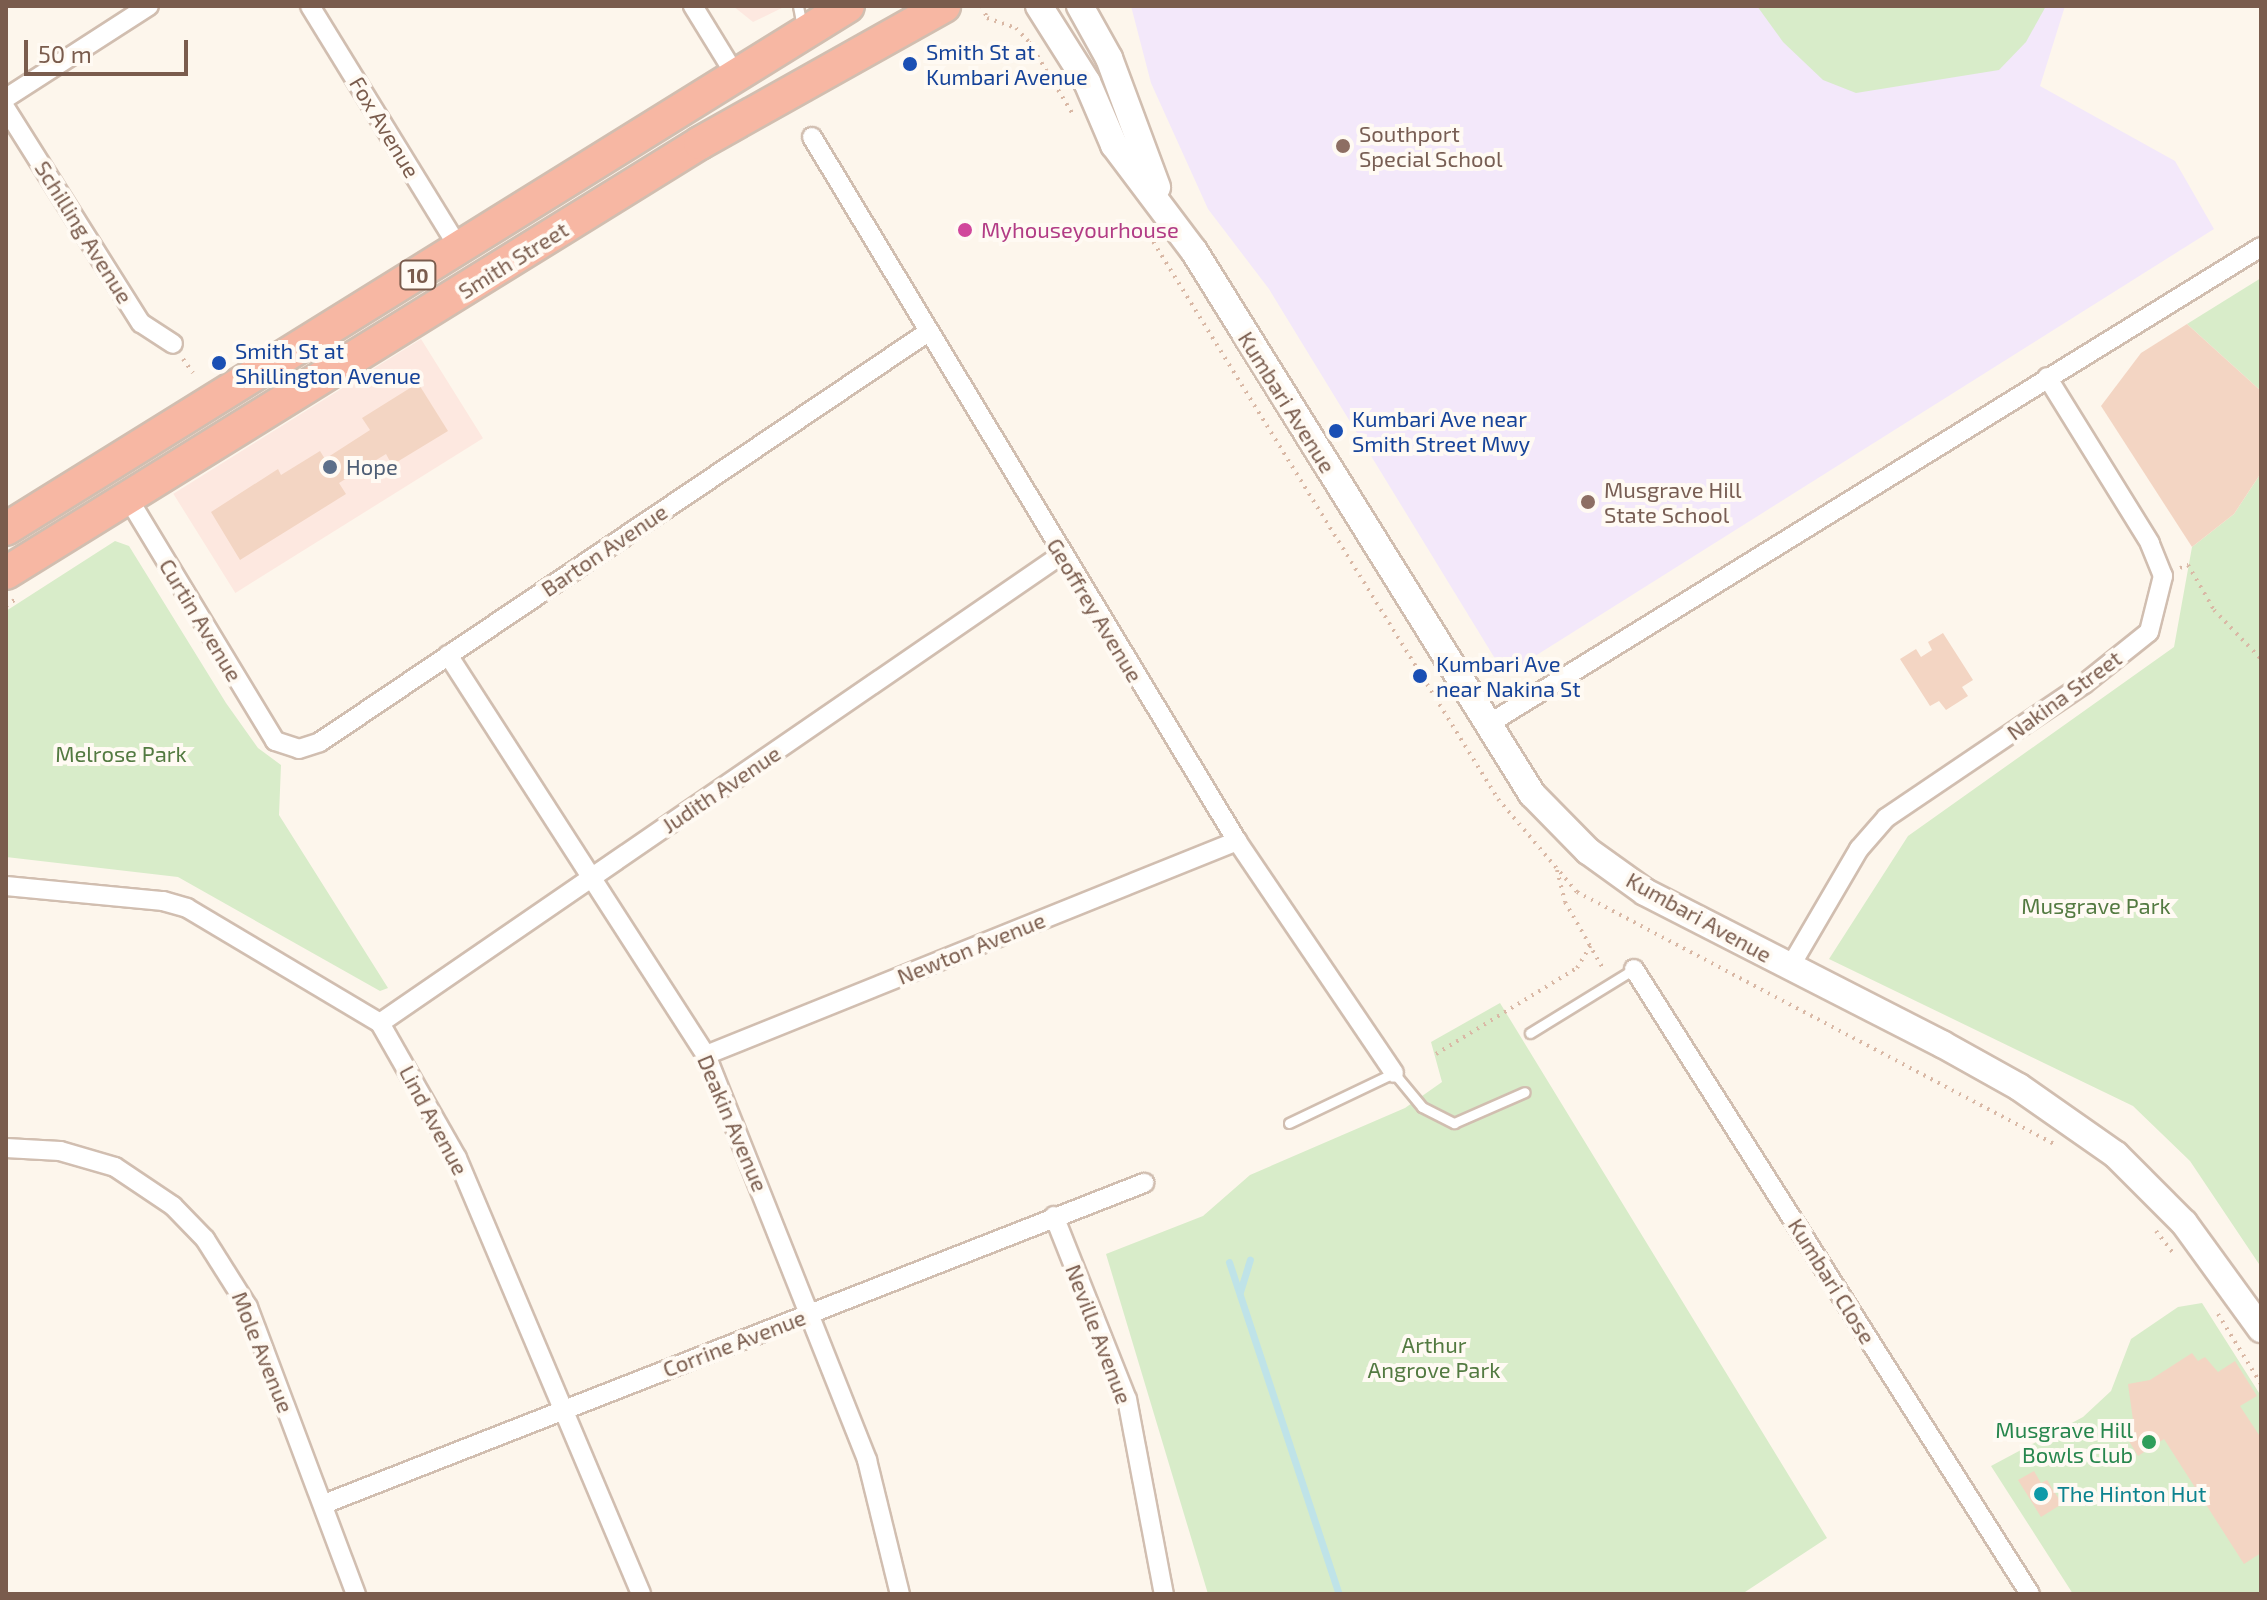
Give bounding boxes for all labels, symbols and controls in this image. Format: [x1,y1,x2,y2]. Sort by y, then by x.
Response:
scale bar [28,24,192,74]
place label: Smith St at Kumbari Avenue [926,38,1088,90]
text: 50 m [38,39,92,68]
marker: Smith St at Kumbari Avenue [901,55,919,73]
street label: Fox Avenue [344,71,426,183]
place label: Southport Special School [1359,120,1503,172]
marker: Southport Special School [1334,137,1352,155]
street label: Schilling Avenue [29,156,139,308]
street label: Smith Street [453,216,573,304]
place label: Myhouseyourhouse [981,217,1179,243]
marker: Myhouseyourhouse [956,221,974,239]
road number: 10 [398,259,438,291]
street label: Kumbari Avenue [1233,326,1341,478]
place label: Smith St at Shillington Avenue [235,337,421,388]
marker: Smith St at Shillington Avenue [210,354,228,372]
place label: Kumbari Ave near Smith Street Mwy [1352,405,1530,456]
marker: Kumbari Ave near Smith Street Mwy [1327,422,1345,440]
place label: Hope [346,454,398,480]
marker: Hope [321,458,339,476]
place label: Musgrave Hill State School [1604,476,1742,528]
marker: Musgrave Hill State School [1579,493,1597,511]
street label: Barton Avenue [536,498,672,602]
street label: Geoffrey Avenue [1041,533,1149,687]
street label: Curtin Avenue [154,554,248,686]
street label: Nakina Street [2002,645,2126,745]
place label: Kumbari Ave near Nakina St [1436,650,1581,702]
marker: Kumbari Ave near Nakina St [1411,667,1429,685]
street label: Judith Avenue [656,740,786,838]
park label: Melrose Park [55,741,187,767]
street label: Kumbari Avenue [1622,866,1776,968]
park label: Musgrave Park [2021,893,2171,919]
street label: Newton Avenue [893,906,1049,990]
street label: Deakin Avenue [692,1050,774,1196]
street label: Lind Avenue [394,1060,474,1180]
street label: Kumbari Close [1783,1213,1881,1349]
street label: Neville Avenue [1060,1260,1138,1408]
street label: Mole Avenue [227,1287,299,1417]
street label: Corrine Avenue [659,1304,809,1382]
park label: Arthur Angrove Park [1368,1331,1500,1382]
place label: Musgrave Hill Bowls Club [1995,1416,2133,1468]
marker: Musgrave Hill Bowls Club [2140,1433,2158,1451]
place label: The Hinton Hut [2057,1481,2206,1507]
marker: The Hinton Hut [2032,1485,2050,1503]

